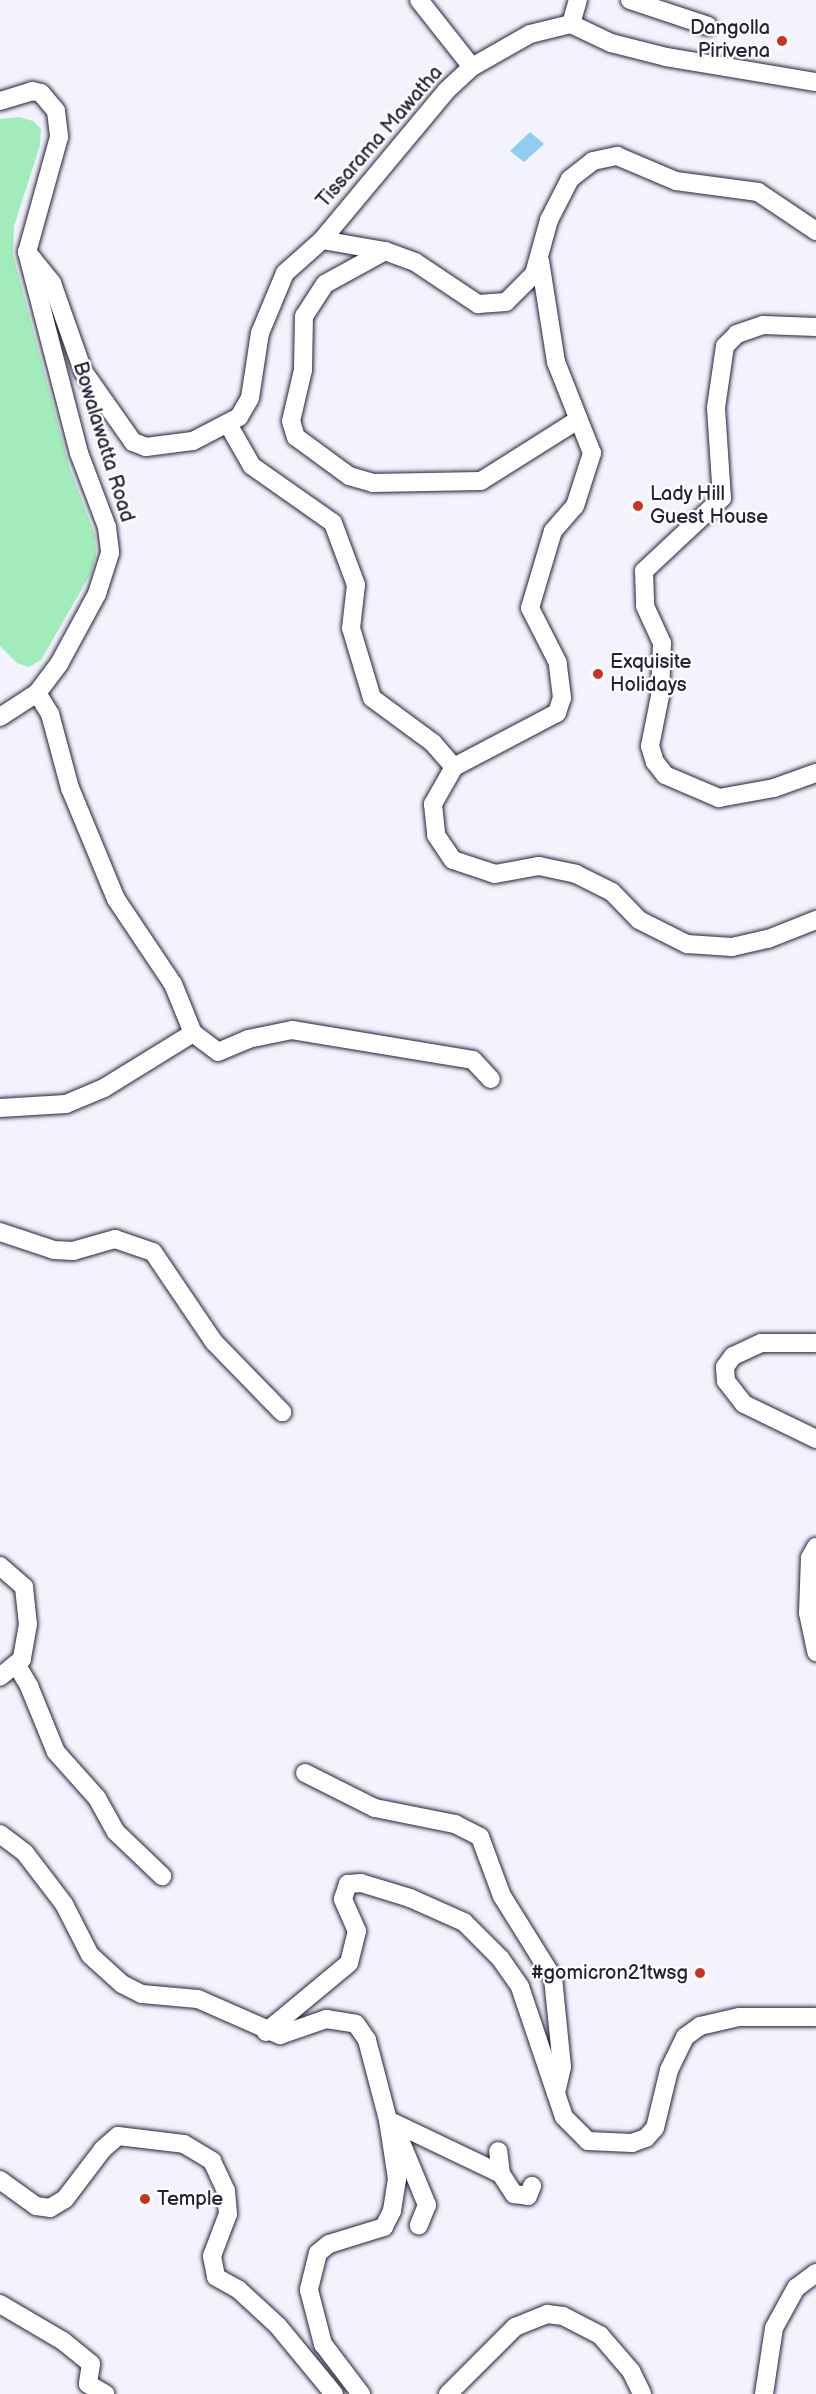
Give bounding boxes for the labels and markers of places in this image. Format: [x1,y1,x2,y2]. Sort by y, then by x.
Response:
place label: Dangolla Pirivena [690,17,770,64]
marker: Dangolla Pirivena [775,34,789,48]
place label: Lady Hill Guest House [650,482,768,529]
marker: Lady Hill Guest House [631,499,645,513]
place label: Exquisite Holidays [610,650,691,697]
marker: Exquisite Holidays [591,667,605,681]
place label: #gomicron21twsg [531,1961,688,1985]
marker: #gomicron21twsg [693,1966,707,1980]
place label: Temple [157,2187,223,2211]
marker: Temple [138,2192,152,2206]

